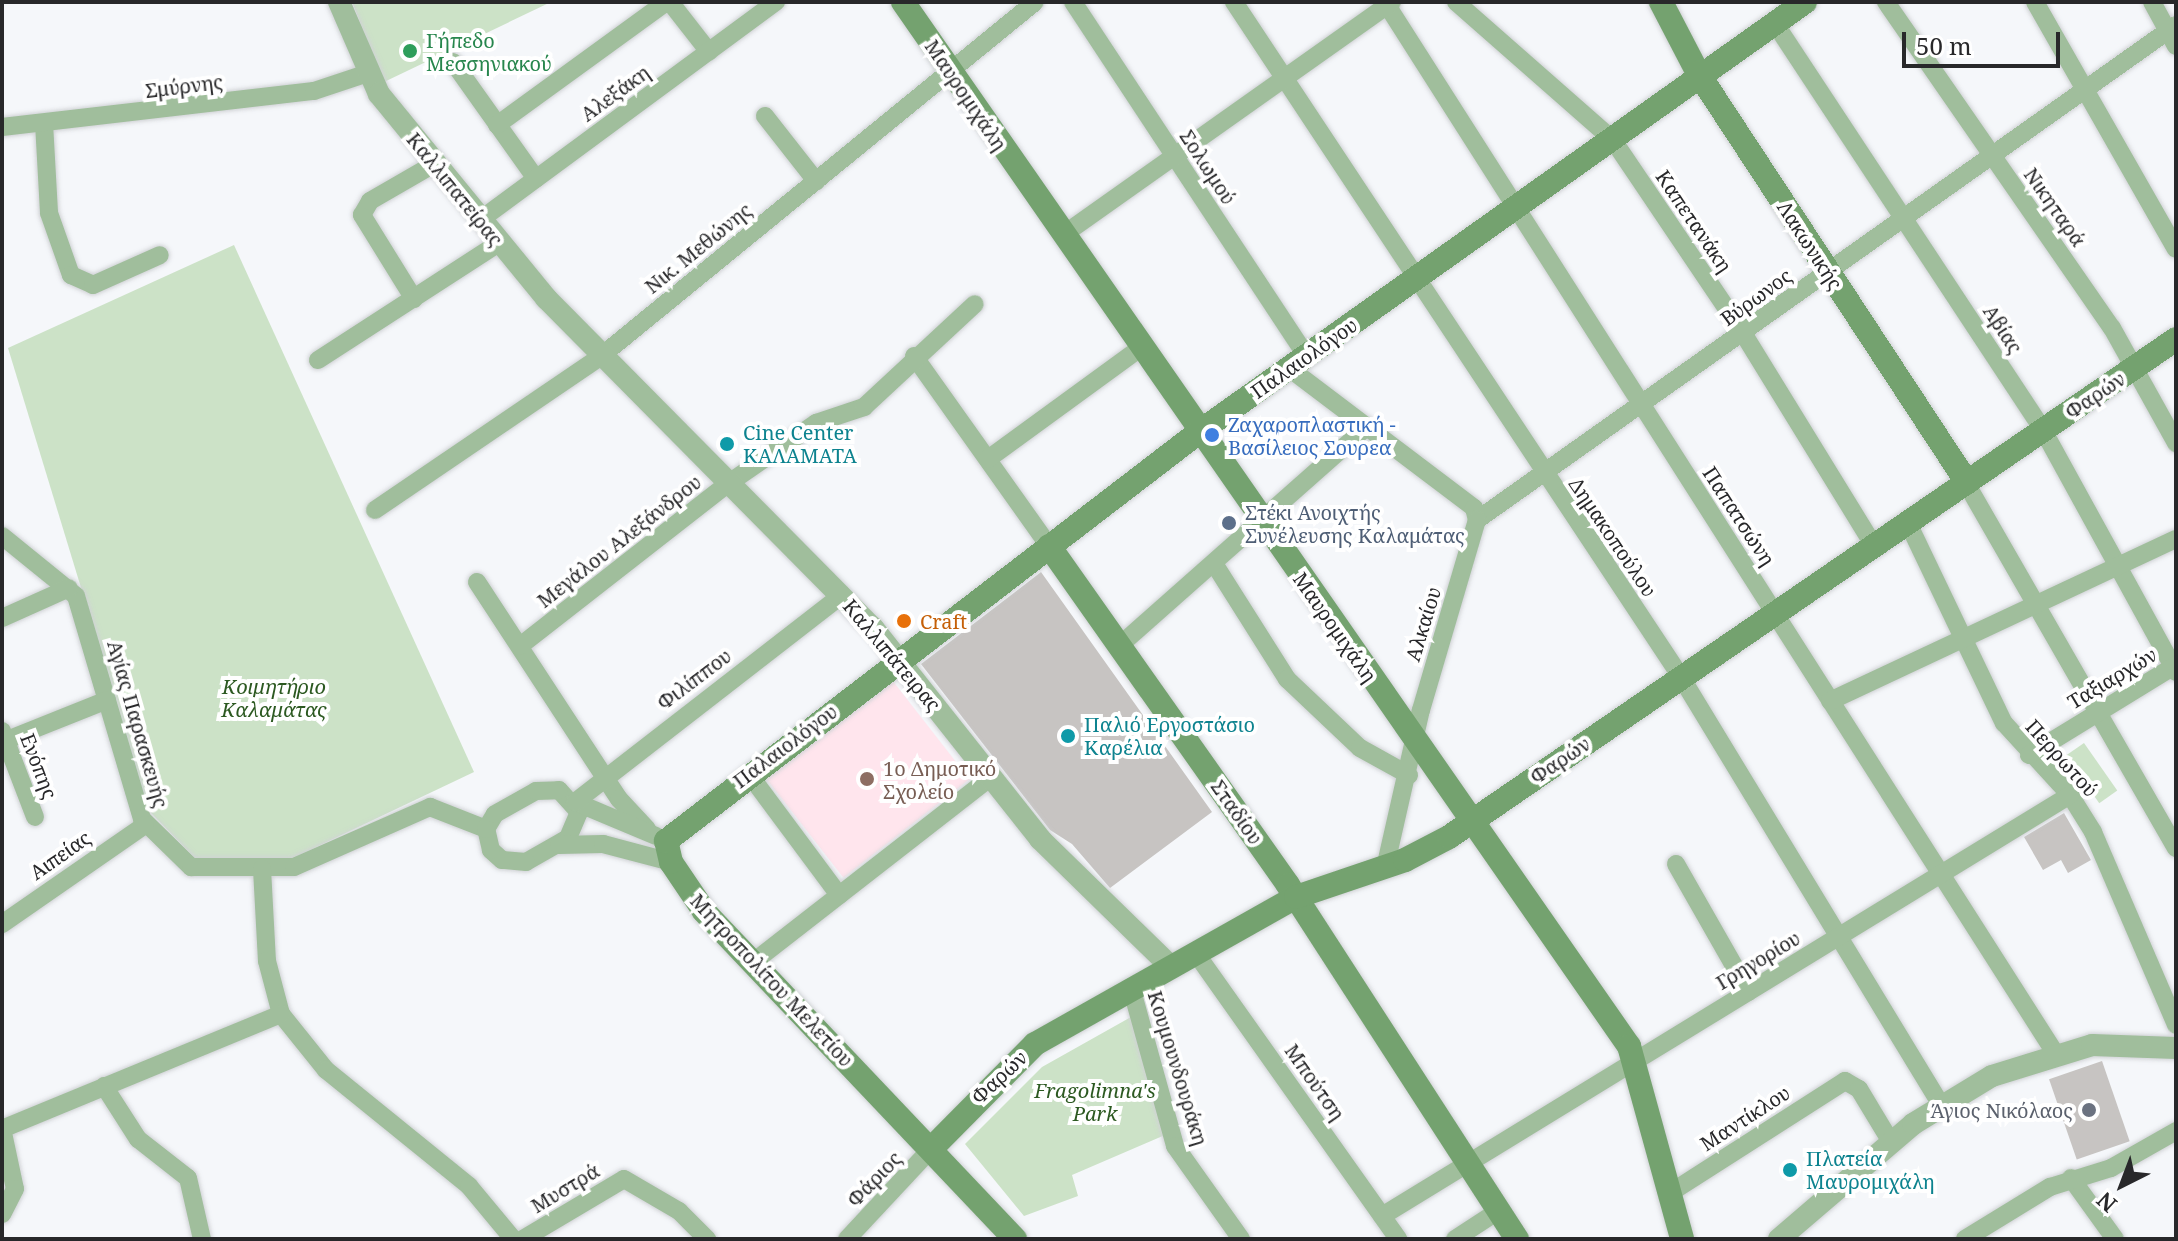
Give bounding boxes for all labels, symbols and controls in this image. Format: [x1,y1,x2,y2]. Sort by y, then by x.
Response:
scale bar [1906,16,2064,66]
place label: Γήπεδο Μεσσηνιακού [426,28,552,75]
text: 50 m [1916,29,1972,62]
street label: Μαυρομιχάλη [920,35,1012,155]
marker: Γήπεδο Μεσσηνιακού [401,42,419,60]
street label: Αλεξάκη [576,60,654,126]
street label: Σμύρνης [144,69,224,103]
street label: Σολωμού [1175,125,1241,209]
street label: Καλλιπατείρας [402,128,508,250]
street label: Νικηταρά [2019,163,2091,251]
street label: Καπετανάκη [1651,165,1737,277]
street label: Λακωνικής [1772,196,1848,294]
street label: Νικ. Μεθώνης [640,198,756,298]
street label: Βύρωνος [1716,263,1796,331]
street label: Αβίας [1978,300,2028,358]
street label: Παλαιολόγου [1246,313,1362,403]
street label: Φαρών [2060,366,2130,424]
place label: Ζαχαροπλαστική - Βασίλειος Σουρεα [1228,412,1396,459]
place label: Cine Center ΚΑΛΑΜΑΤΑ [743,420,857,467]
marker: Ζαχαροπλαστική - Βασίλειος Σουρεα [1203,426,1221,444]
marker: Cine Center ΚΑΛΑΜΑΤΑ [718,435,736,453]
street label: Παπατσώνη [1698,462,1780,570]
street label: Μεγάλου Αλεξάνδρου [532,469,706,613]
street label: Δημακοπούλου [1564,473,1662,601]
place label: Στέκι Ανοιχτής Συνέλευσης Καλαμάτας [1245,500,1465,547]
marker: Στέκι Ανοιχτής Συνέλευσης Καλαμάτας [1220,514,1238,532]
street label: Μαυρομιχάλη [1288,567,1382,687]
street label: Αλκαίου [1400,584,1446,664]
street label: Καλλιπάτειρας [838,594,946,716]
place label: Craft [920,609,967,633]
marker: Craft [895,612,913,630]
street label: Αγίας Παρασκευής [103,638,173,810]
street label: Ταξιαρχών [2063,642,2161,714]
street label: Φιλίππου [652,643,736,715]
park label: Κοιμητήριο Καλαμάτας [221,674,327,721]
street label: Παλαιολόγου [728,699,842,793]
place label: Παλιό Εργοστάσιο Καρέλια [1084,712,1255,759]
street label: Περρωτού [2021,714,2103,802]
marker: Παλιό Εργοστάσιο Καρέλια [1059,727,1077,745]
street label: Ενόπης [16,730,62,802]
street label: Φαρών [1525,731,1595,789]
place label: 1o Δημοτικό Σχολείο [883,756,996,803]
marker: 1o Δημοτικό Σχολείο [858,770,876,788]
street label: Σταδίου [1206,775,1268,849]
street label: Αιπείας [25,826,95,884]
street label: Μητροπολίτου Μελετίου [686,889,858,1071]
street label: Γρηγορίου [1712,926,1804,994]
street label: Κουμουνδουράκη [1143,988,1213,1148]
street label: Μπούτση [1280,1039,1350,1125]
street label: Φαρών [966,1045,1032,1109]
park label: Fragolimna's Park [1034,1079,1156,1126]
street label: Μαντίκλου [1696,1080,1794,1156]
place label: Άγιος Νικόλαος [1931,1098,2073,1122]
marker: Άγιος Νικόλαος [2080,1101,2098,1119]
north arrow [2082,1145,2162,1225]
street label: Φάριος [842,1146,906,1212]
place label: Πλατεία Μαυρομιχάλη [1806,1146,1935,1193]
street label: Μυστρά [526,1158,604,1218]
marker: Πλατεία Μαυρομιχάλη [1781,1161,1799,1179]
text: N [2089,1186,2122,1220]

